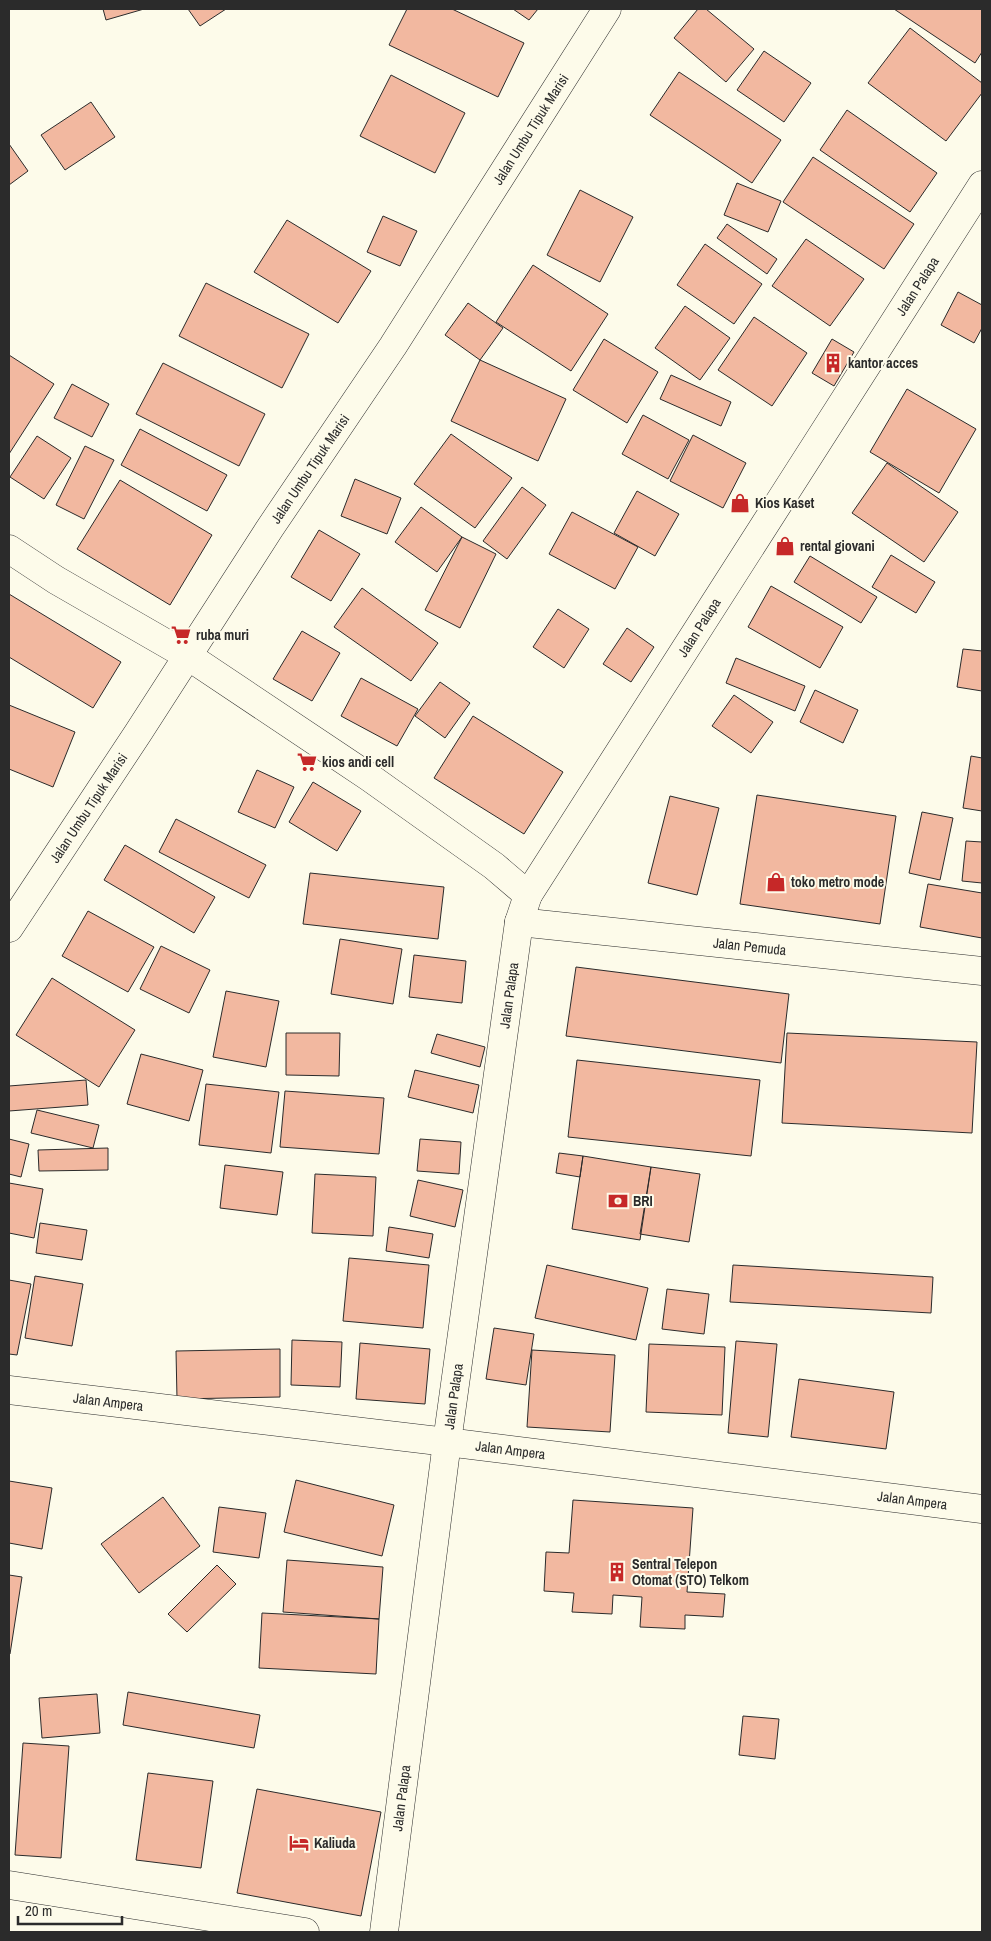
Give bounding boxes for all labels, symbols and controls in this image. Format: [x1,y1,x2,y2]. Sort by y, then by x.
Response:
street label: Jalan Umbu Tipuk Marisi [489,70,573,188]
street label: Jalan Palapa [892,253,943,319]
building icon: kantor acces [822,352,844,374]
place label: kantor acces [848,354,918,372]
street label: Jalan Umbu Tipuk Marisi [267,411,353,527]
shop icon: Kios Kaset [729,492,751,514]
place label: Kios Kaset [755,494,815,512]
shop icon: rental giovani [774,535,796,557]
place label: rental giovani [800,537,875,555]
street label: Jalan Palapa [674,594,725,660]
supermarket icon: ruba muri [170,624,192,646]
place label: ruba muri [196,626,249,644]
street label: Jalan Umbu Tipuk Marisi [46,750,131,866]
supermarket icon: kios andi cell [296,751,318,773]
place label: kios andi cell [322,753,394,771]
shop icon: toko metro mode [765,871,787,893]
place label: toko metro mode [791,873,884,891]
street label: Jalan Pemuda [712,934,788,959]
street label: Jalan Palapa [495,961,522,1029]
bank icon: BRI [607,1190,629,1212]
place label: BRI [633,1192,653,1210]
street label: Jalan Palapa [440,1362,467,1431]
street label: Jalan Ampera [72,1389,145,1415]
street label: Jalan Ampera [474,1437,547,1463]
street label: Jalan Ampera [876,1487,949,1514]
place label: Sentral Telepon Otomat (STO) Telkom [632,1555,749,1589]
building icon: Sentral Telepon Otomat (STO) Telkom [606,1561,628,1583]
street label: Jalan Palapa [388,1763,414,1832]
hotel icon: Kaliuda [288,1832,310,1854]
place label: Kaliuda [314,1834,356,1852]
scale bar [18,1894,121,1926]
text: 20 m [25,1900,52,1921]

